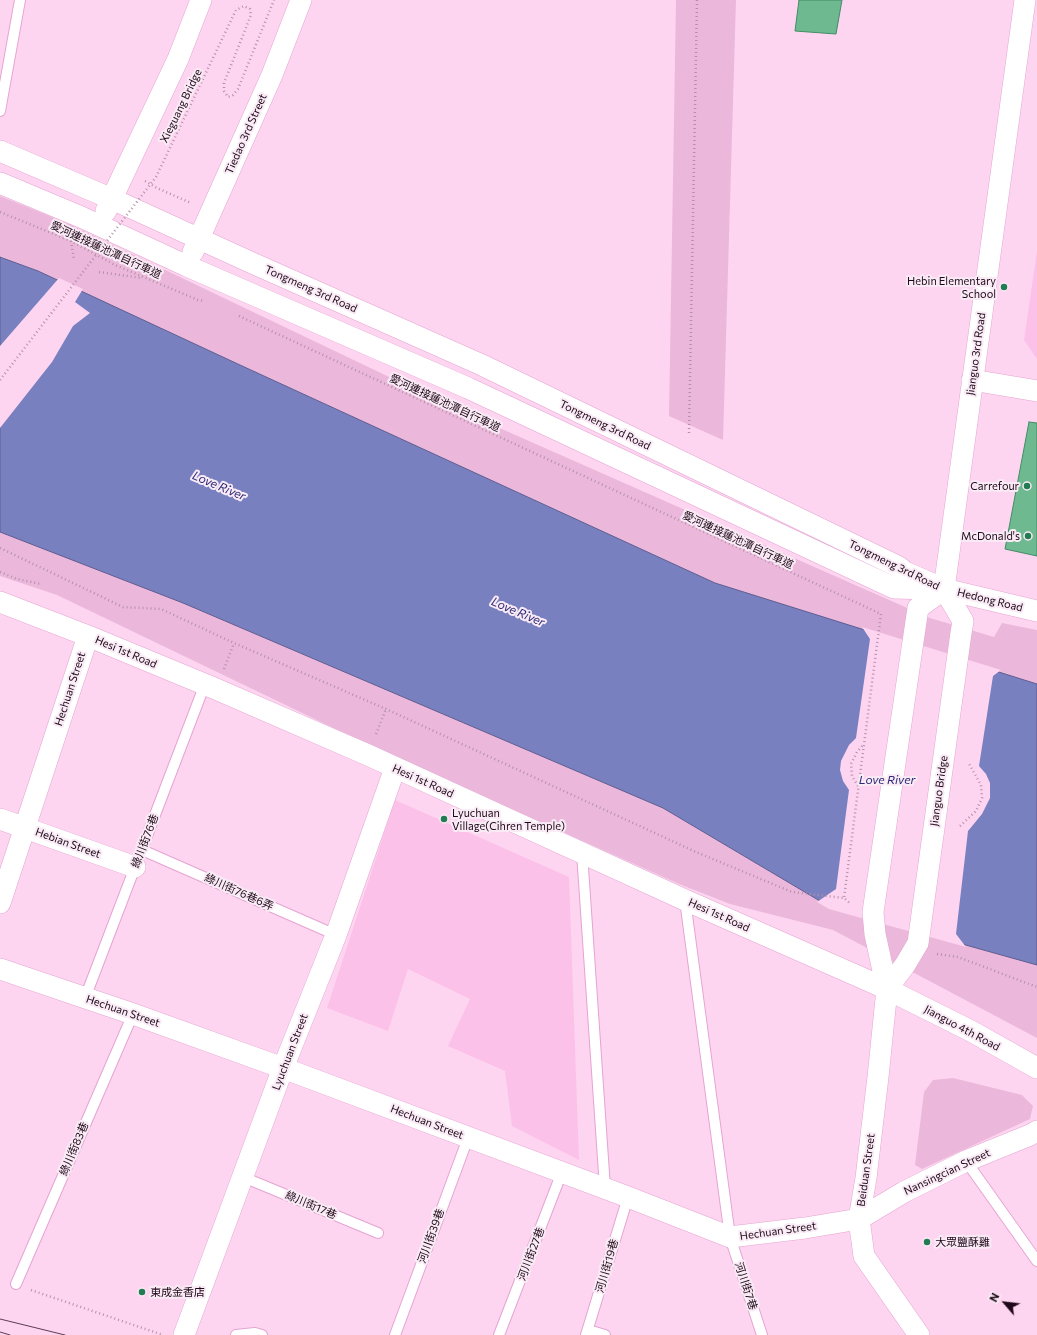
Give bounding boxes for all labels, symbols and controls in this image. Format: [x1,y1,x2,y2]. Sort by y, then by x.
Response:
street label: Xieguang Bridge [157,67,205,145]
street label: Tiedao 3rd Street [222,92,270,176]
street label: 愛河連接蓮池潭自行車道 [48,218,164,282]
street label: Tongmeng 3rd Road [263,263,359,315]
place label: Hebin Elementary School [907,274,996,300]
marker: Hebin Elementary School [999,282,1009,292]
street label: Jianguo 3rd Road [964,312,988,396]
street label: 愛河連接蓮池潭自行車道 [387,371,503,435]
street label: Tongmeng 3rd Road [557,397,653,453]
water label: Love River [190,468,248,504]
place label: Carrefour [970,479,1019,493]
marker: Carrefour [1022,481,1032,491]
street label: 愛河連接蓮池潭自行車道 [680,508,796,572]
place label: McDonald's [961,529,1020,543]
marker: McDonald's [1023,531,1033,541]
street label: Tongmeng 3rd Road [846,537,942,593]
street label: Hedong Road [956,585,1024,615]
water label: Love River [489,594,547,630]
street label: Hesi 1st Road [93,633,159,671]
street label: Hechuan Street [52,650,88,728]
street label: Jianguo Bridge [928,755,950,827]
street label: Hesi 1st Road [390,762,456,800]
water label: Love River [859,773,915,787]
place label: Lyuchuan Village(Cihren Temple) [452,806,565,832]
street label: 綠川街76巷 [129,812,161,870]
marker: Lyuchuan Village(Cihren Temple) [439,814,449,824]
street label: Hebian Street [33,825,103,861]
street label: 綠川街76巷6弄 [202,871,276,913]
street label: Hesi 1st Road [686,896,752,934]
street label: Hechuan Street [84,992,162,1030]
street label: Jianguo 4th Road [922,1002,1002,1054]
street label: Lyuchuan Street [269,1012,311,1092]
street label: Hechuan Street [389,1102,465,1142]
street label: 綠川街83巷 [57,1120,91,1178]
street label: Beiduan Street [854,1133,878,1207]
street label: Nansingcian Street [902,1146,992,1198]
street label: 綠川街17巷 [283,1188,339,1222]
street label: 河川街39巷 [415,1207,447,1265]
street label: Hechuan Street [739,1219,817,1243]
street label: 河川街27巷 [515,1226,547,1282]
place label: 大眾鹽酥雞 [935,1235,990,1249]
marker: 大眾鹽酥雞 [922,1237,932,1247]
street label: 河川街19巷 [593,1238,621,1294]
street label: 河川街7巷 [732,1260,760,1312]
north arrow [985,1283,1025,1323]
place label: 東成金香店 [150,1285,205,1299]
marker: 東成金香店 [137,1287,147,1297]
text: N [986,1290,1002,1304]

